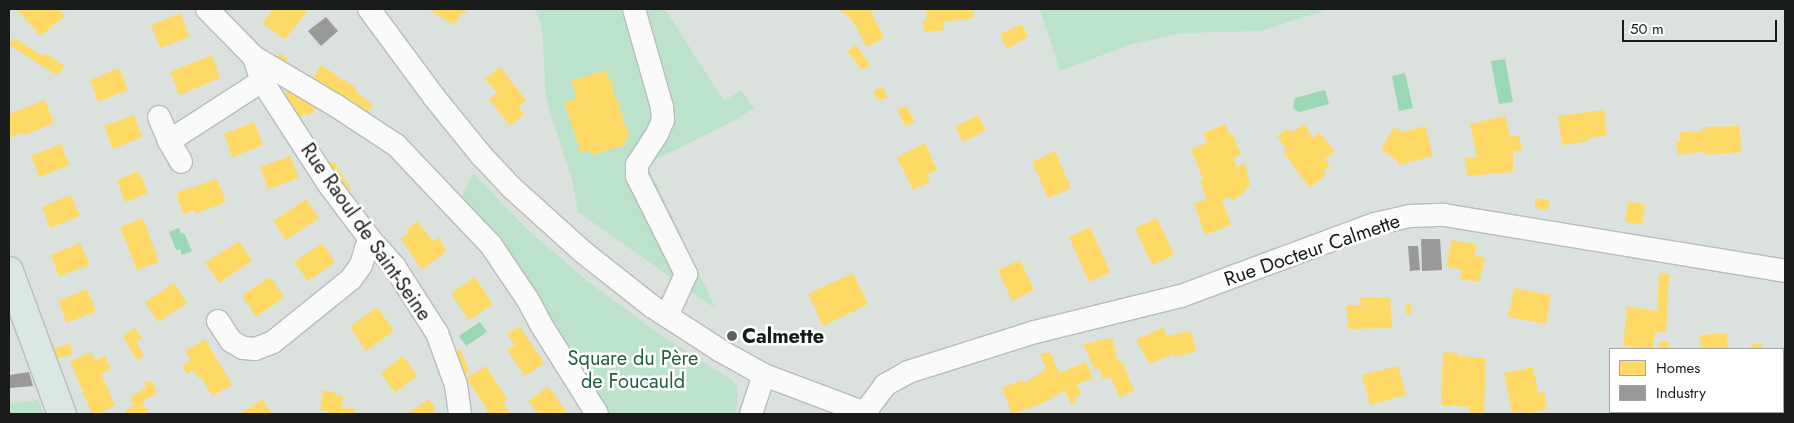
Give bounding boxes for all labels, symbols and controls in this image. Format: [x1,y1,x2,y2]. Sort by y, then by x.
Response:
scale bar [1624,10,1779,42]
text: 50 m [1630,18,1664,40]
street label: Rue Raoul de Saint-Seine [296,139,436,325]
street label: Rue Docteur Calmette [1221,209,1403,291]
place label: Calmette [742,324,824,348]
marker: Calmette [726,330,738,342]
park label: Square du Père de Foucauld [568,346,698,393]
legend [1609,348,1784,413]
text: Homes [1656,357,1700,379]
text: Industry [1656,382,1706,404]

